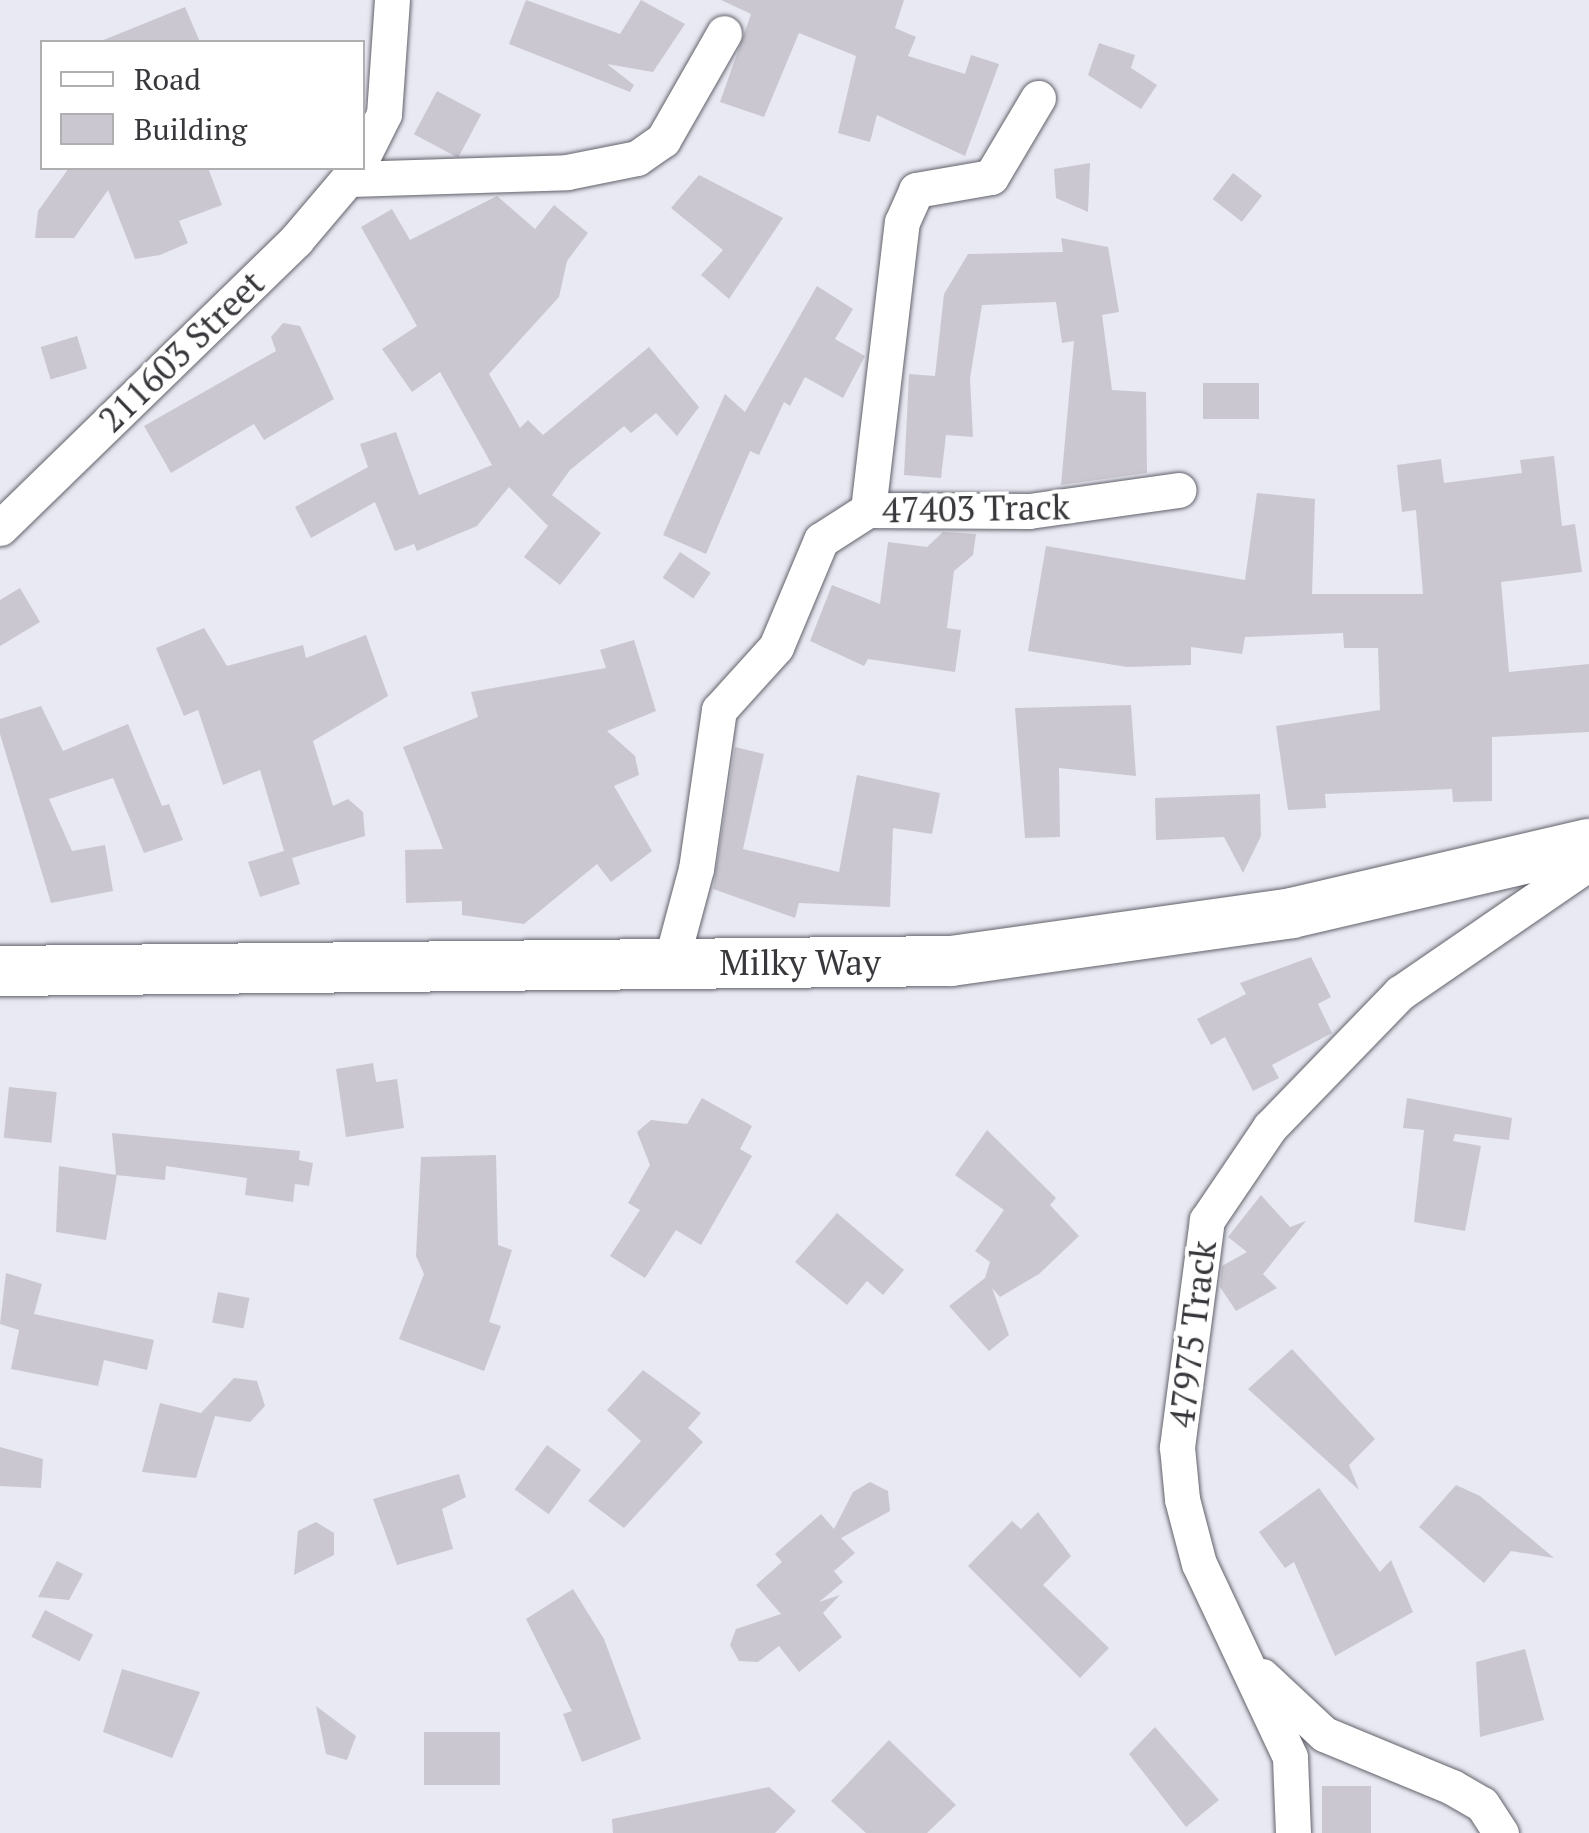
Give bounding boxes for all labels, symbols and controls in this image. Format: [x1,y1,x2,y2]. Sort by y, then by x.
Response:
legend [40,40,365,170]
text: Road [134,59,201,99]
text: Building [134,109,247,149]
street label: 211603 Street [90,262,272,440]
street label: 47403 Track [882,485,1070,531]
street label: Milky Way [719,941,881,983]
street label: 47975 Track [1160,1238,1224,1430]

